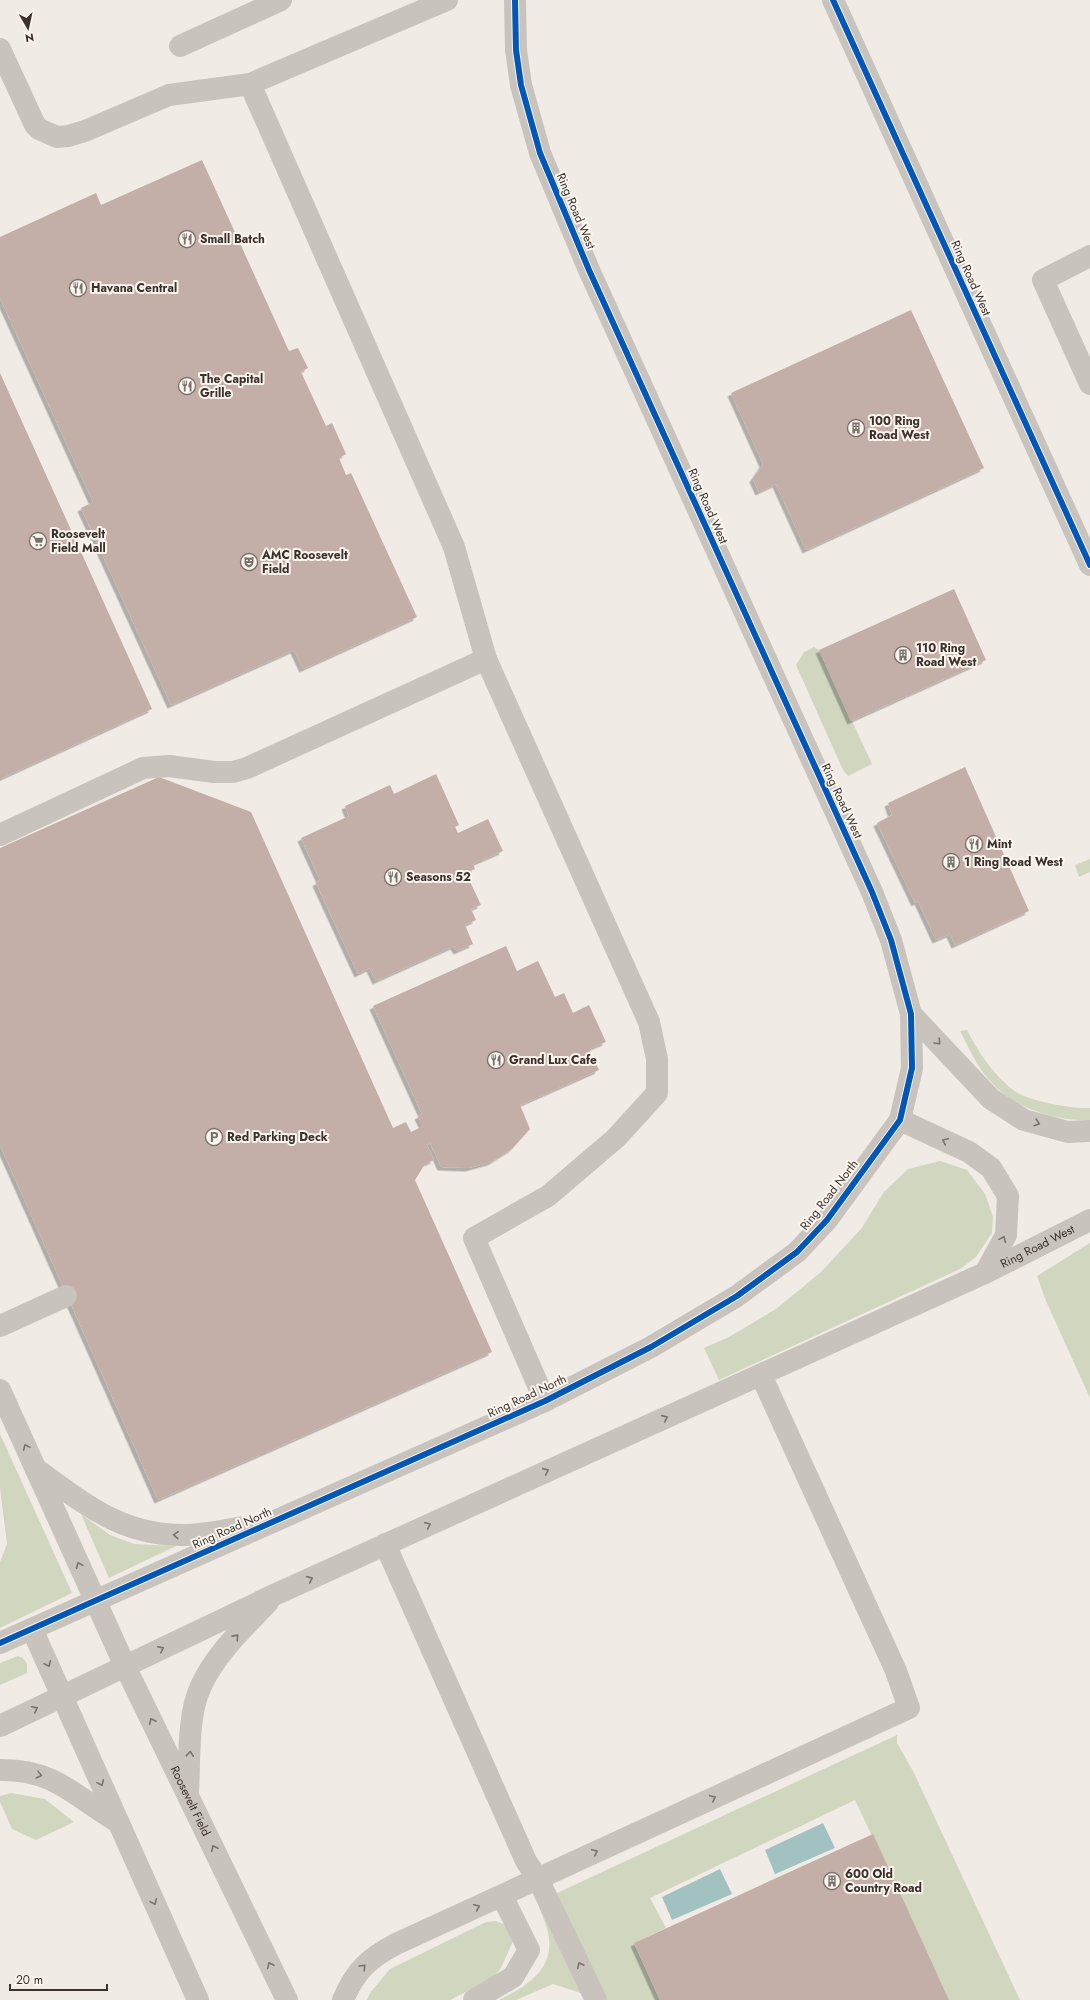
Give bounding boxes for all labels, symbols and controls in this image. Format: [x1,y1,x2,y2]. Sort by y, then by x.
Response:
north arrow [8,8,48,48]
text: N [24,29,35,46]
street label: Ring Road West [552,170,600,252]
restaurant icon: Small Batch [177,229,197,249]
place label: Small Batch [200,230,265,248]
street label: Ring Road West [946,237,996,319]
restaurant icon: Havana Central [68,278,88,298]
place label: Havana Central [91,279,177,297]
place label: The Capital Grille [200,370,263,402]
restaurant icon: The Capital Grille [177,376,197,396]
place label: 100 Ring Road West [869,412,929,444]
building icon: 100 Ring Road West [846,418,866,438]
street label: Ring Road West [683,465,733,547]
place label: Roosevelt Field Mall [51,525,106,557]
supermarket icon: Roosevelt Field Mall [28,531,48,551]
place label: AMC Roosevelt Field [261,546,348,578]
theatre icon: AMC Roosevelt Field [239,552,259,572]
place label: 110 Ring Road West [916,639,976,671]
building icon: 110 Ring Road West [893,645,913,665]
street label: Ring Road West [817,761,867,842]
restaurant icon: Mint [964,834,984,854]
place label: Mint [987,835,1012,853]
building icon: 1 Ring Road West [941,852,961,872]
place label: 1 Ring Road West [964,853,1063,871]
restaurant icon: Seasons 52 [383,867,403,887]
place label: Seasons 52 [406,868,471,886]
one-way arrow [933,1037,940,1045]
restaurant icon: Grand Lux Cafe [486,1050,506,1070]
place label: Grand Lux Cafe [509,1051,597,1069]
one-way arrow [1033,1118,1040,1127]
parking icon: Red Parking Deck [204,1127,224,1147]
place label: Red Parking Deck [227,1128,328,1146]
one-way arrow [942,1138,949,1146]
street label: Ring Road North [796,1156,862,1234]
street label: Ring Road West [997,1220,1078,1273]
one-way arrow [998,1236,1006,1243]
street label: Ring Road North [485,1370,569,1422]
one-way arrow [661,1415,668,1423]
one-way arrow [22,1443,30,1450]
one-way arrow [543,1468,550,1476]
street label: Ring Road North [189,1502,275,1554]
one-way arrow [424,1522,431,1530]
one-way arrow [173,1530,179,1539]
one-way arrow [76,1562,84,1569]
one-way arrow [306,1575,313,1583]
one-way arrow [231,1635,238,1642]
one-way arrow [156,1646,164,1654]
one-way arrow [43,1661,51,1668]
one-way arrow [31,1706,39,1714]
one-way arrow [149,1717,157,1725]
one-way arrow [186,1751,194,1757]
street label: Roosevelt Field [166,1763,215,1839]
one-way arrow [35,1770,42,1778]
one-way arrow [96,1779,104,1786]
one-way arrow [709,1795,717,1803]
one-way arrow [211,1844,219,1852]
one-way arrow [592,1849,599,1857]
place label: 600 Old Country Road [845,1865,922,1897]
building icon: 600 Old Country Road [822,1871,842,1891]
one-way arrow [149,1898,157,1905]
one-way arrow [473,1904,481,1912]
one-way arrow [577,1961,585,1969]
one-way arrow [267,1962,275,1969]
one-way arrow [358,1964,365,1972]
scale bar [10,1966,107,1992]
text: 20 m [16,1971,43,1989]

